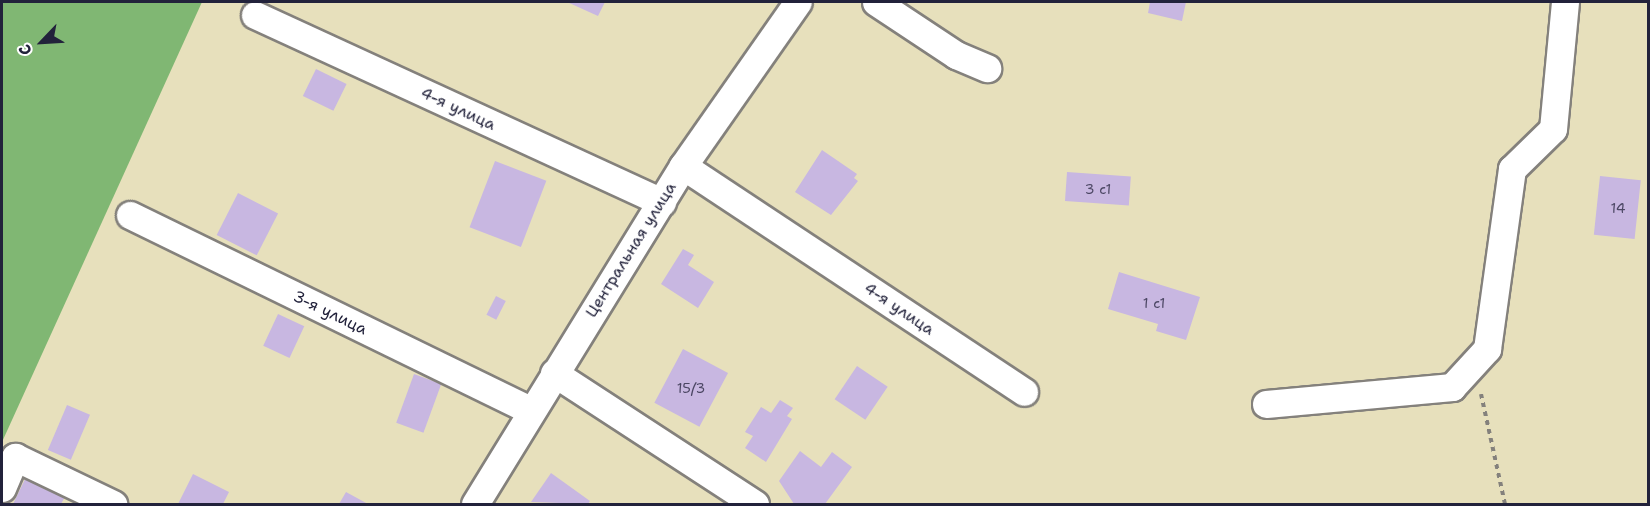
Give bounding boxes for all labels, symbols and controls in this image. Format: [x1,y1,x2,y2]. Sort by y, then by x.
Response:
north arrow [12,12,72,72]
text: С [14,41,37,59]
street label: 4-я улица [418,83,498,135]
street label: Центральная улица [582,179,680,321]
house number: 3 с1 [1085,181,1111,197]
house number: 14 [1610,200,1626,216]
street label: 4-я улица [860,279,938,339]
street label: 3-я улица [290,287,370,339]
house number: 1 с1 [1143,295,1165,311]
house number: 15/3 [677,380,705,396]

